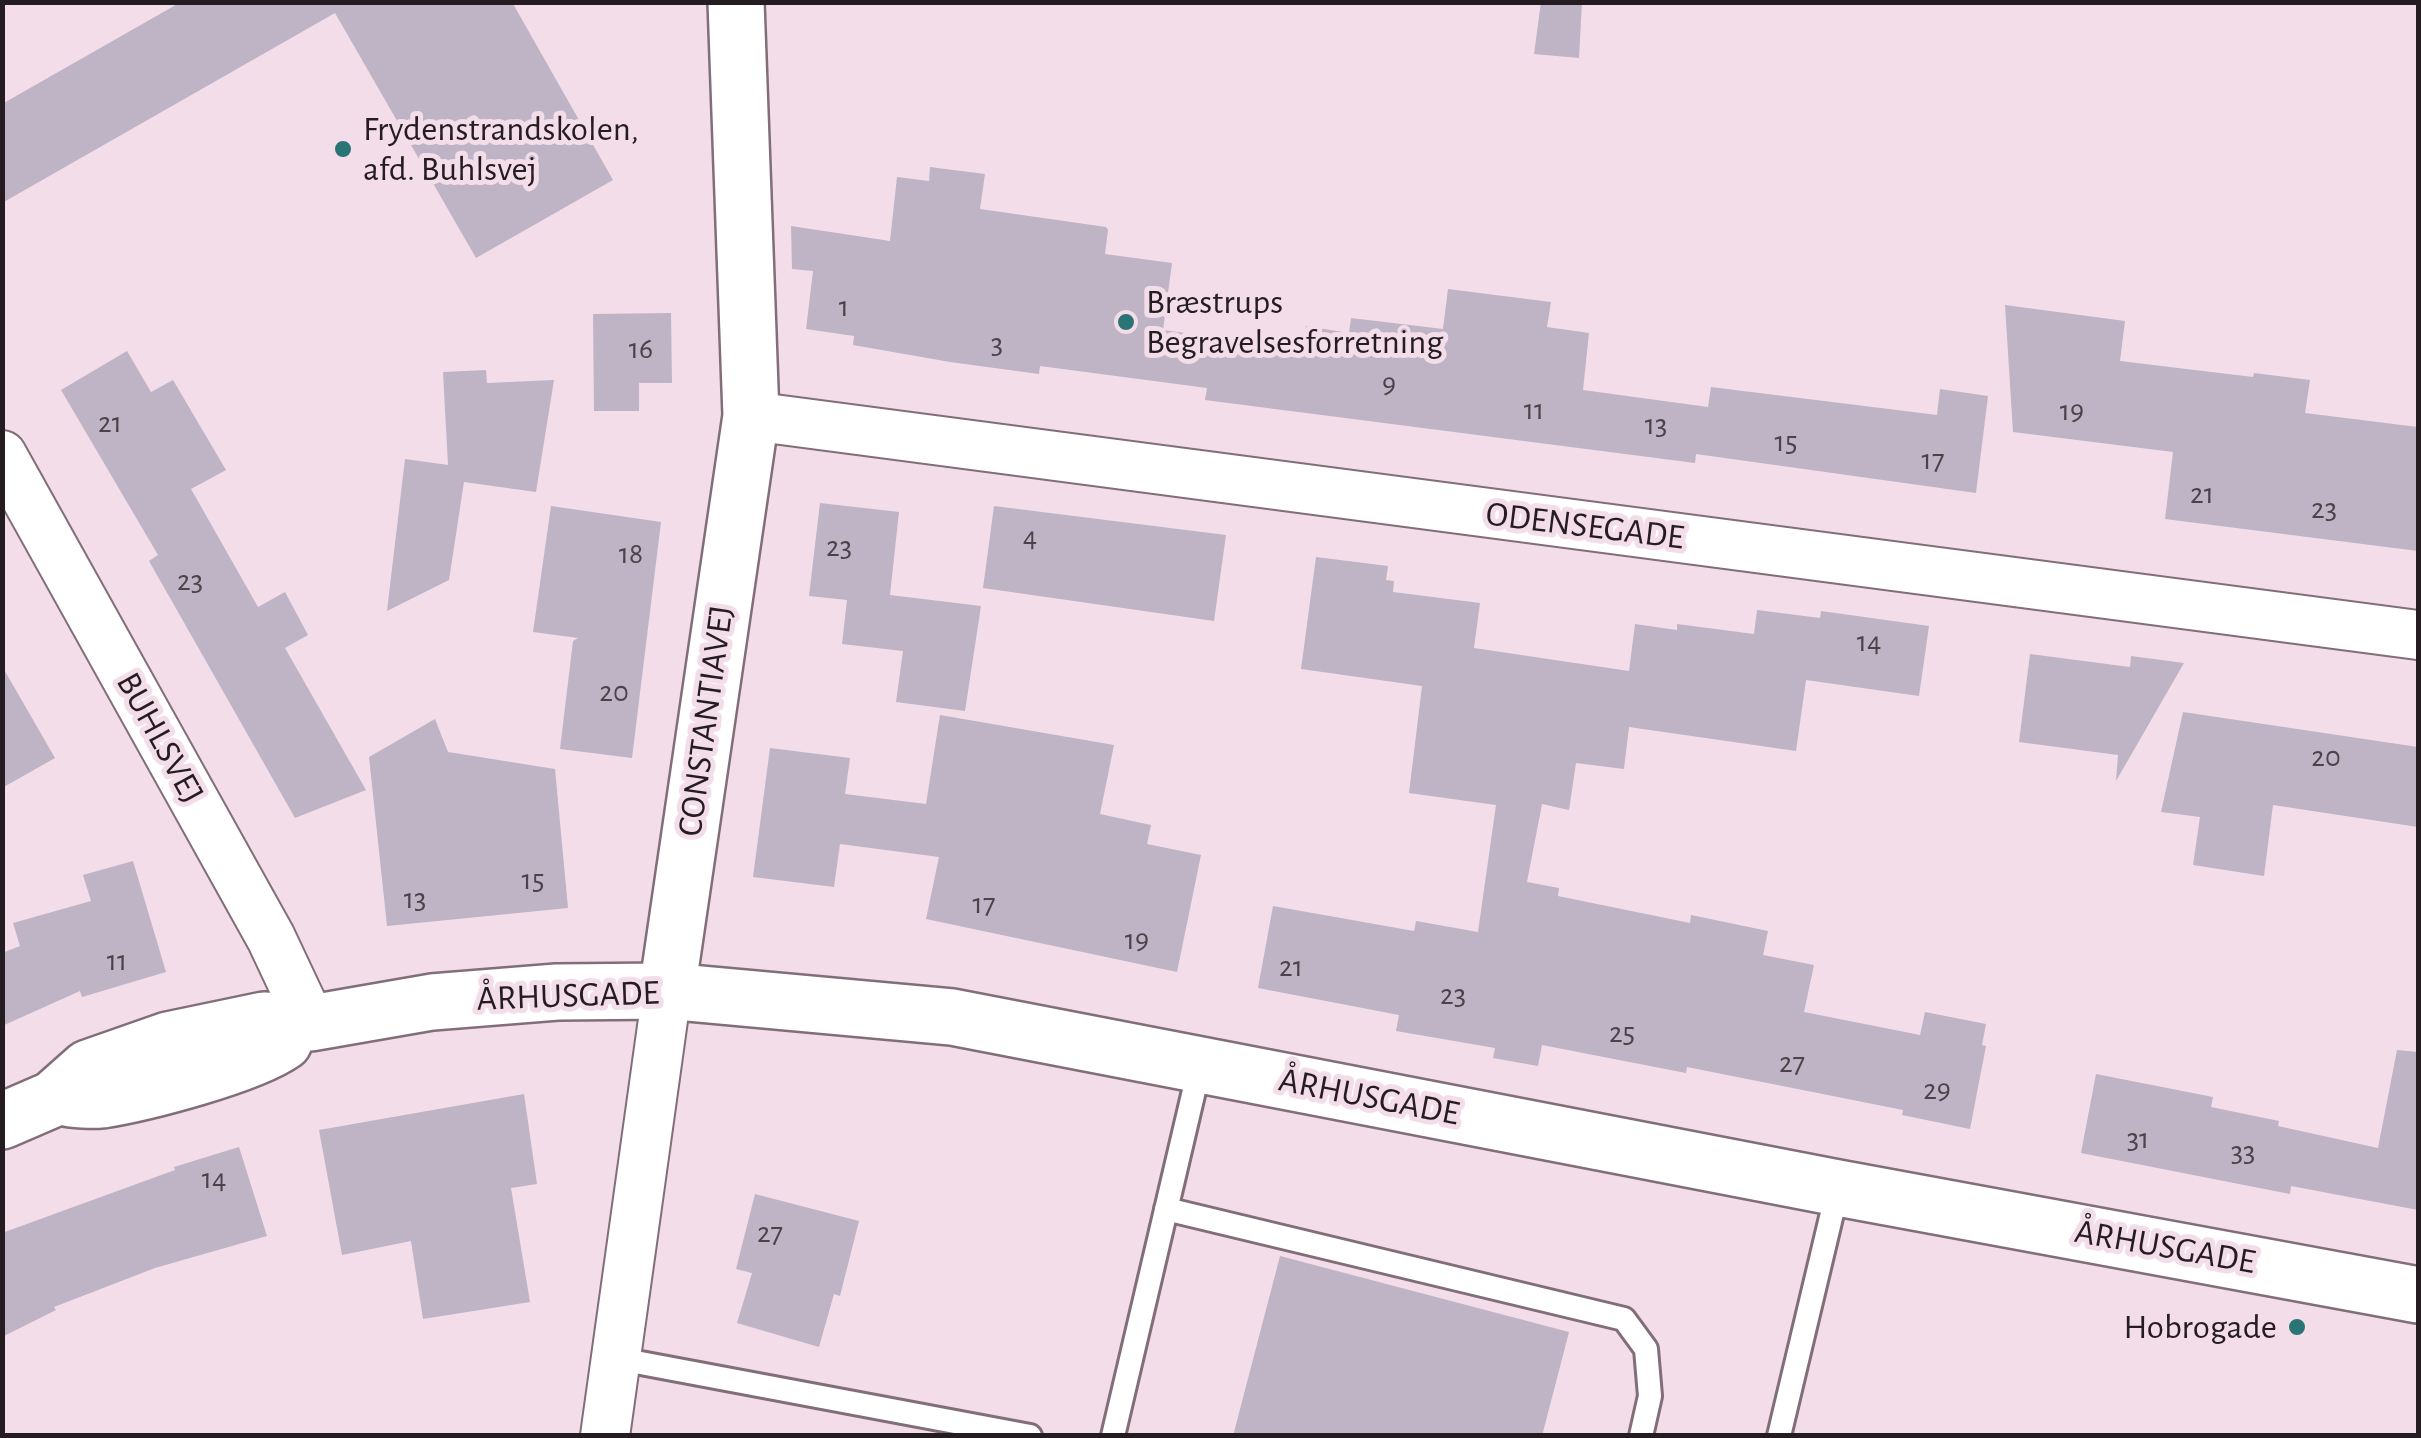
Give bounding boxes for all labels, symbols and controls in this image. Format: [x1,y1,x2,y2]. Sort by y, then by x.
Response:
place label: Frydenstrandskolen, afd. Buhlsvej [363,108,639,190]
marker: Frydenstrandskolen, afd. Buhlsvej [332,138,354,160]
place label: Bræstrups Begravelsesforretning [1146,281,1443,363]
house number: 1 [839,289,849,325]
marker: Bræstrups Begravelsesforretning [1115,311,1137,333]
house number: 3 [991,326,1003,362]
house number: 16 [629,331,653,367]
house number: 9 [1382,366,1396,402]
house number: 11 [1524,392,1544,428]
house number: 19 [2060,393,2084,429]
house number: 21 [98,405,122,441]
house number: 13 [1645,407,1667,443]
house number: 15 [1775,424,1797,460]
house number: 17 [1922,442,1944,478]
house number: 21 [2190,476,2214,512]
house number: 23 [2311,491,2337,527]
street label: ODENSEGADE [1484,493,1686,559]
house number: 4 [1023,519,1037,555]
house number: 23 [826,529,852,565]
house number: 18 [619,536,643,572]
house number: 23 [177,563,203,599]
street label: CONSTANTIAVEJ [669,603,743,839]
house number: 14 [1857,624,1881,660]
street label: BUHLSVEJ [107,665,213,811]
house number: 20 [599,674,629,710]
house number: 20 [2311,739,2341,775]
house number: 15 [522,862,544,898]
house number: 13 [404,881,426,917]
house number: 17 [973,886,995,922]
house number: 19 [1125,922,1149,958]
house number: 11 [107,943,127,979]
house number: 21 [1279,949,1303,985]
street label: ÅRHUSGADE [476,972,660,1020]
house number: 23 [1440,977,1466,1013]
house number: 25 [1609,1015,1635,1051]
house number: 27 [1779,1045,1805,1081]
street label: ÅRHUSGADE [1275,1059,1463,1135]
house number: 29 [1923,1072,1951,1108]
house number: 31 [2127,1121,2149,1157]
house number: 33 [2231,1134,2255,1170]
house number: 14 [202,1161,226,1197]
street label: ÅRHUSGADE [2071,1210,2259,1284]
house number: 27 [757,1215,783,1251]
place label: Hobrogade [2123,1306,2277,1348]
marker: Hobrogade [2286,1316,2308,1338]

